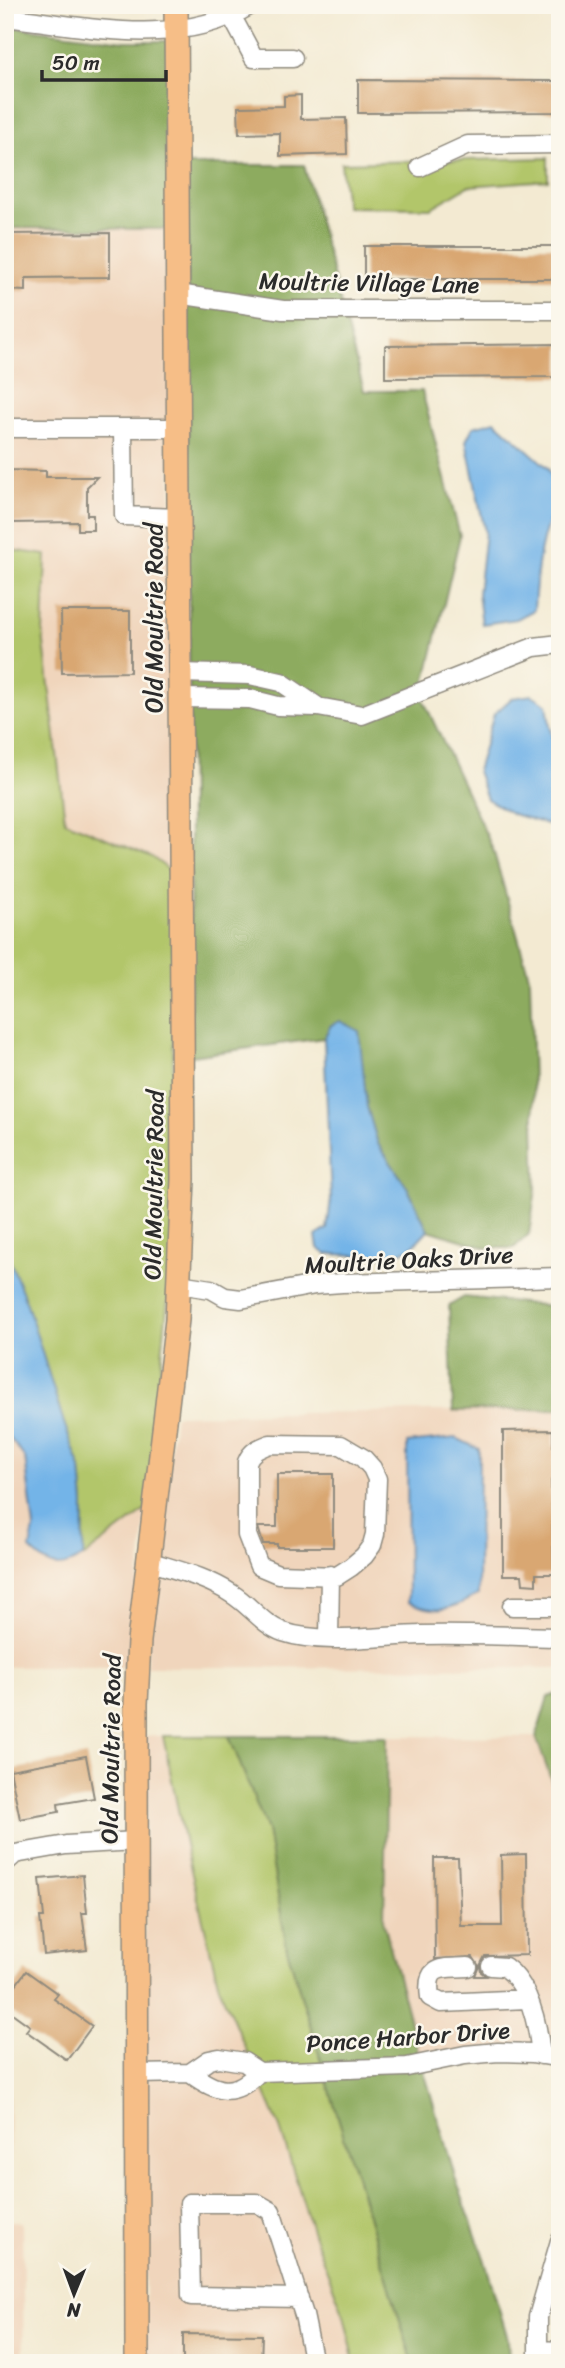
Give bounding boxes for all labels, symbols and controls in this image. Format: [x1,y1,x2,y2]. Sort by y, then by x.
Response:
scale bar [42,38,166,82]
text: 50 m [52,44,100,82]
street label: Moultrie Village Lane [258,260,480,306]
street label: Old Moultrie Road [133,521,175,713]
street label: Old Moultrie Road [131,1087,177,1280]
street label: Moultrie Oaks Drive [304,1234,514,1286]
street label: Old Moultrie Road [88,1651,134,1844]
street label: Ponce Harbor Drive [305,2009,512,2065]
north arrow [38,2260,108,2330]
text: N [66,2294,82,2327]

